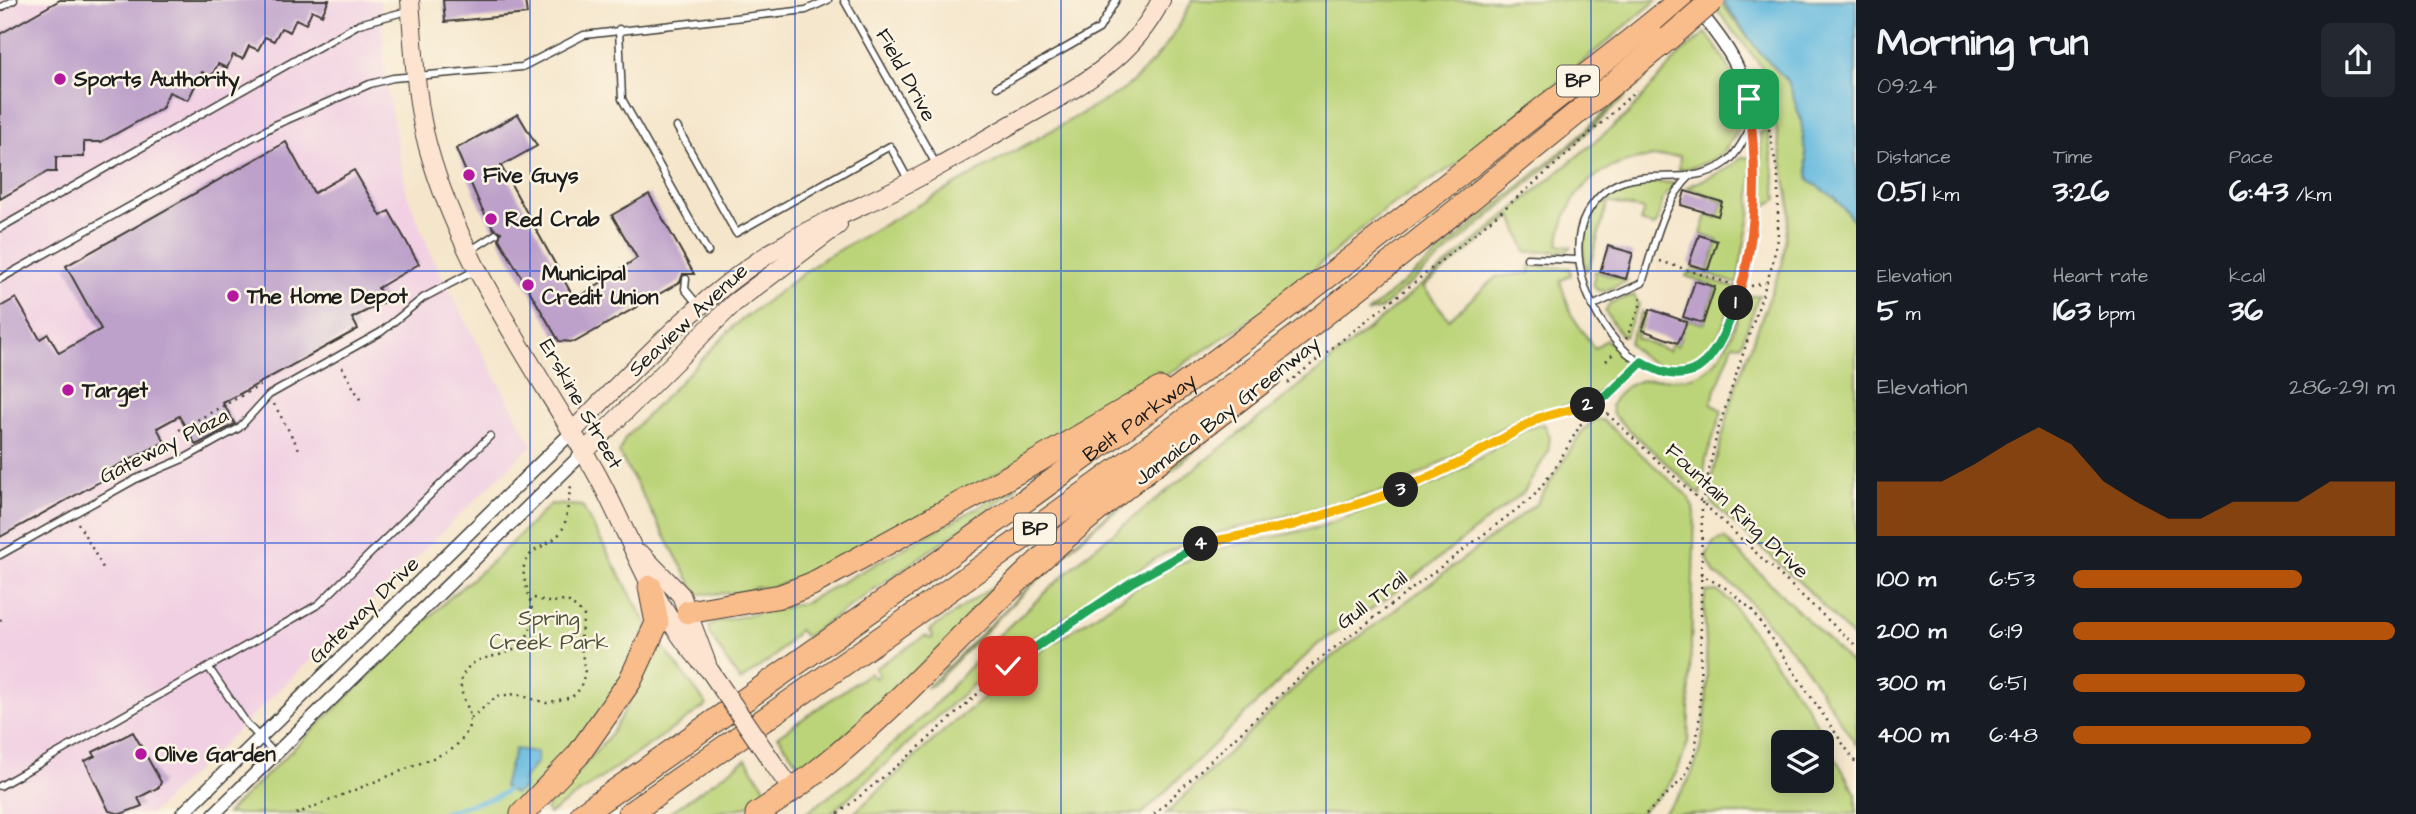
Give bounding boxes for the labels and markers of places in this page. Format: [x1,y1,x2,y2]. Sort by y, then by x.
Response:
place label: Sports Authority [73,65,240,97]
pin [1719,69,1779,129]
marker: Sports Authority [52,71,68,87]
place label: Five Guys [483,161,579,193]
marker: Five Guys [461,167,477,183]
place label: Red Crab [505,205,600,234]
marker: Red Crab [483,211,499,227]
place label: Municipal Credit Union [542,259,659,312]
marker: Municipal Credit Union [520,277,536,293]
place label: The Home Depot [246,282,408,312]
pin: 1 [1718,286,1754,320]
marker: The Home Depot [225,288,241,304]
place label: Target [81,376,149,407]
marker: Target [60,382,76,398]
pin: 2 [1570,388,1606,422]
pin: 3 [1384,472,1418,508]
pin: 4 [1184,526,1218,562]
pin [978,636,1038,696]
place label: Olive Garden [155,740,276,769]
marker: Olive Garden [133,746,149,762]

